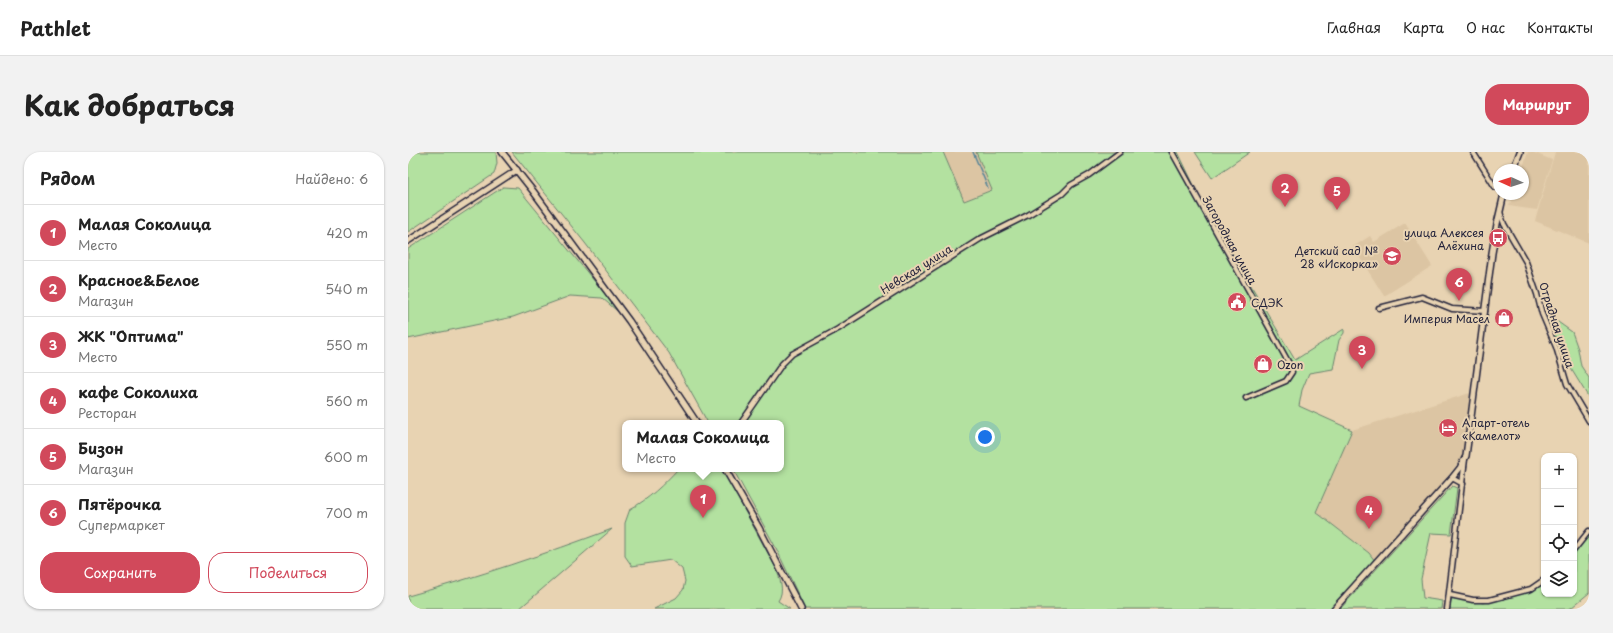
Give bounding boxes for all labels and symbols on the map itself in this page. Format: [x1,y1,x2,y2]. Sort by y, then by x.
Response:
north arrow [1493,164,1529,200]
pin: 2 [1272,174,1298,207]
pin: 5 [1324,177,1350,210]
street label: Загородная улица [1199,193,1261,287]
place label: улица Алексея Алёхина [1404,224,1484,254]
bus stop icon: улица Алексея Алёхина [1487,227,1509,249]
street label: Невская улица [877,240,955,298]
place label: Детский сад № 28 «Искорка» [1294,242,1378,272]
school or university icon: Детский сад № 28 «Искорка» [1381,245,1403,267]
pin: 6 [1446,268,1472,301]
street label: Отрадная улица [1535,280,1579,370]
public building icon: СДЭК [1226,291,1248,313]
place label: СДЭК [1251,294,1284,311]
shop icon: Империя Масел [1493,307,1515,329]
place label: Империя Масел [1404,310,1490,327]
pin: 3 [1349,336,1375,369]
shop icon: Ozon [1252,353,1274,375]
place label: Ozon [1277,356,1303,373]
place label: Апарт-отель «Камелот» [1462,414,1530,444]
hotel icon: Апарт-отель «Камелот» [1437,417,1459,439]
your location [975,427,995,447]
pin: 1 [690,485,716,518]
pin: 4 [1356,496,1382,529]

